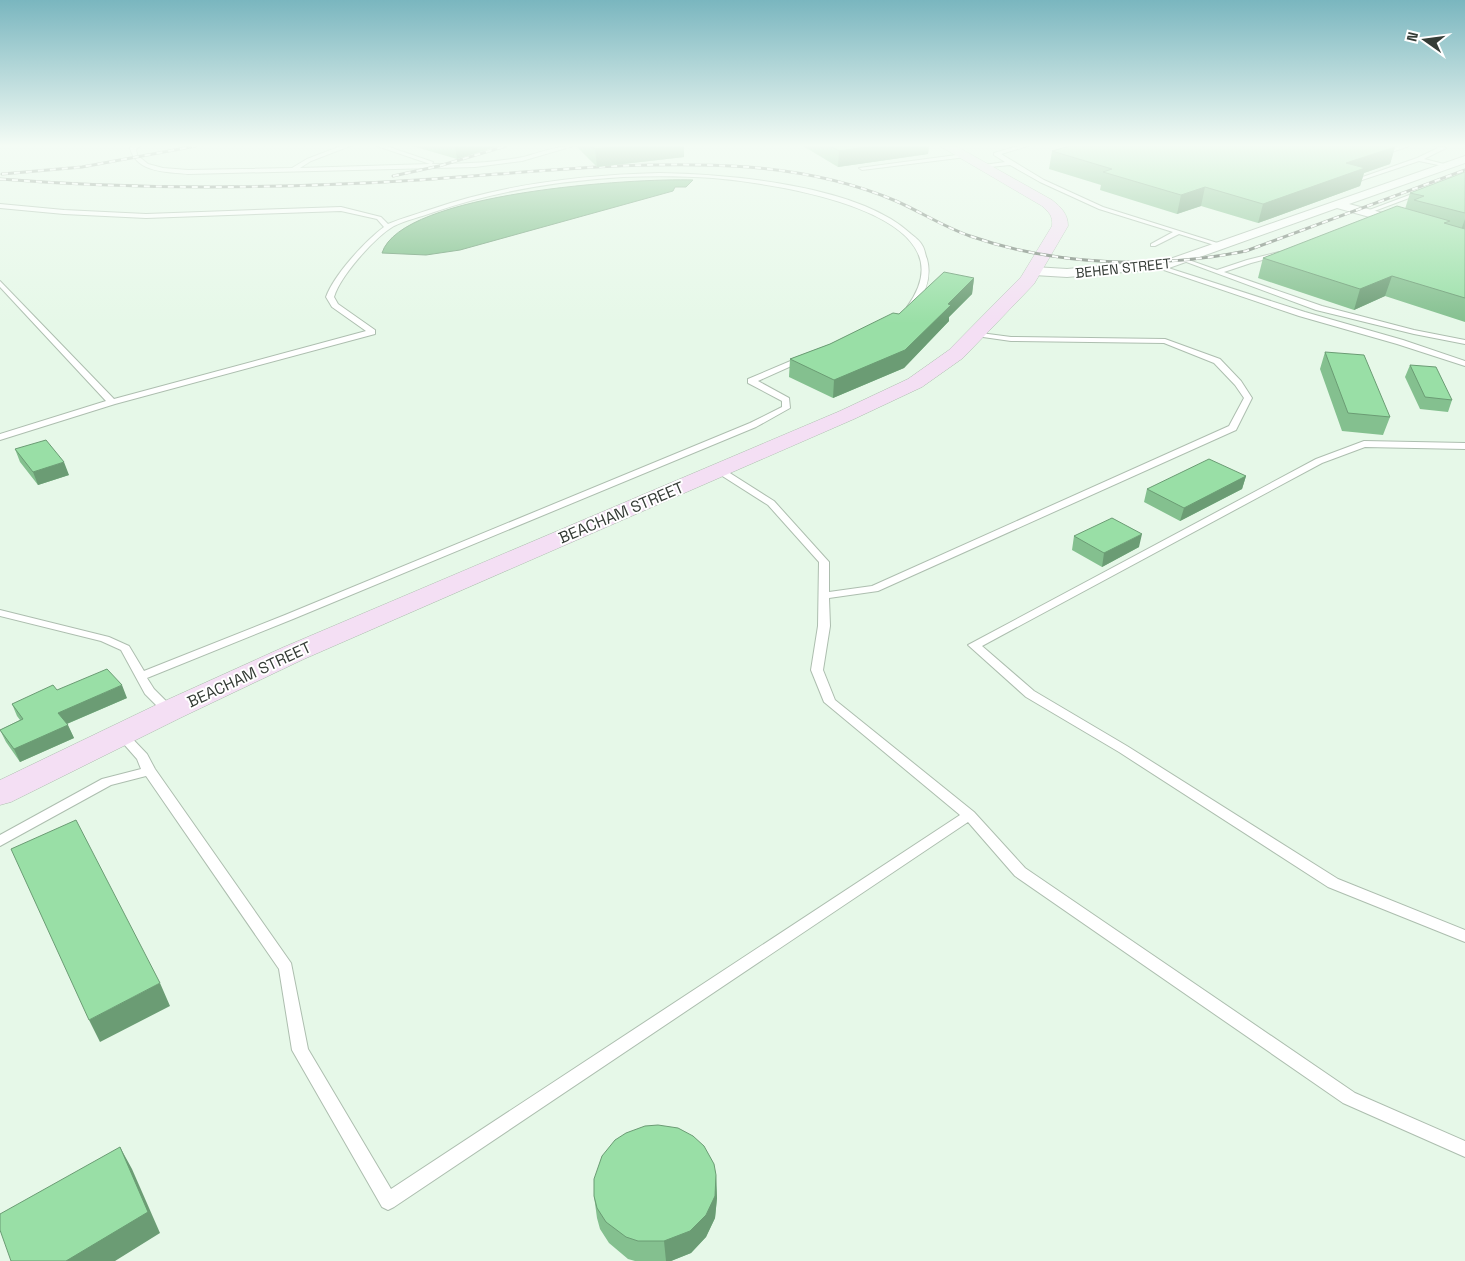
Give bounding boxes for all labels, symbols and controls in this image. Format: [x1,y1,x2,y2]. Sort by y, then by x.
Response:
north arrow [1400,15,1450,65]
text: N [1403,30,1422,44]
street label: BEHEN STREET [1074,254,1172,282]
street label: BEACHAM STREET [555,477,687,548]
street label: BEACHAM STREET [184,637,315,712]

